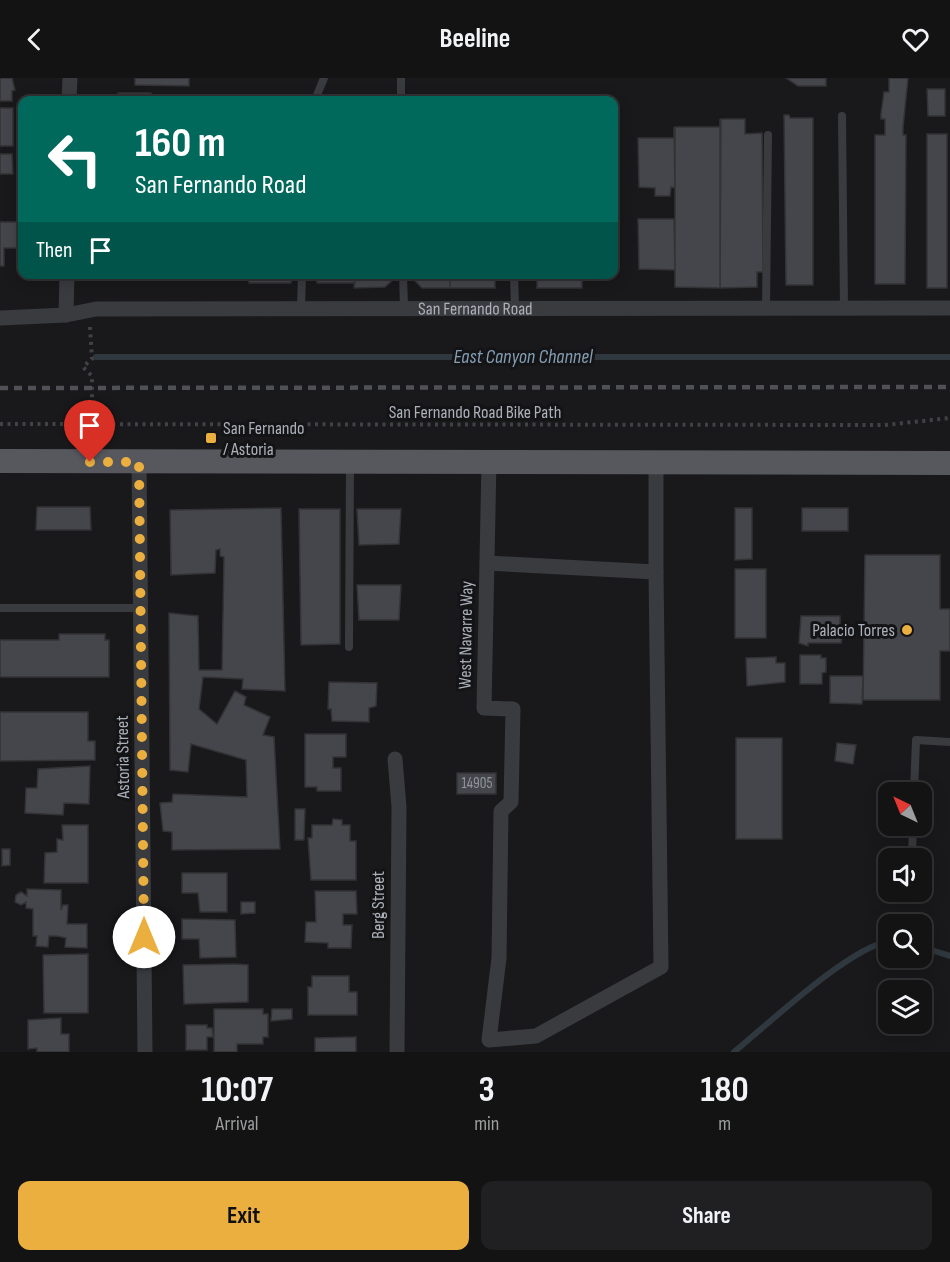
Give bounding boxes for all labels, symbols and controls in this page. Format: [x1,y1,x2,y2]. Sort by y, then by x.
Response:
icon: back [18,23,51,56]
text: Beeline [440,23,510,55]
icon: heart [899,23,932,56]
text: 160 m [135,118,226,169]
icon: left [36,120,114,198]
text: San Fernando Road [135,169,307,201]
icon: arrive [84,234,117,267]
text: Then [36,237,72,264]
street label: San Fernando Road [418,298,533,319]
water label: East Canyon Channel [453,345,594,369]
pin [64,400,115,462]
street label: San Fernando Road Bike Path [389,402,561,423]
icon: arrive [73,409,106,442]
place label: San Fernando / Astoria [223,418,305,460]
marker: San Fernando / Astoria [204,431,218,445]
street label: West Navarre Way [455,581,477,689]
place label: Palacio Torres [812,620,895,641]
marker: Palacio Torres [900,623,914,637]
street label: Astoria Street [112,715,134,800]
house number: 14905 [462,774,492,793]
north arrow [878,782,932,836]
map controls [878,782,932,1034]
button: sound [878,848,932,902]
street label: Berg Street [368,871,389,939]
position arrow [112,905,176,969]
button: search [878,914,932,968]
button: layers [878,980,932,1034]
text: 10:07 [201,1069,273,1112]
text: 3 [479,1069,495,1112]
text: 180 [700,1069,749,1112]
text: Arrival [216,1112,259,1136]
text: min [474,1112,499,1136]
text: m [718,1112,731,1136]
button: Exit [18,1181,469,1250]
button: Share [481,1181,932,1250]

